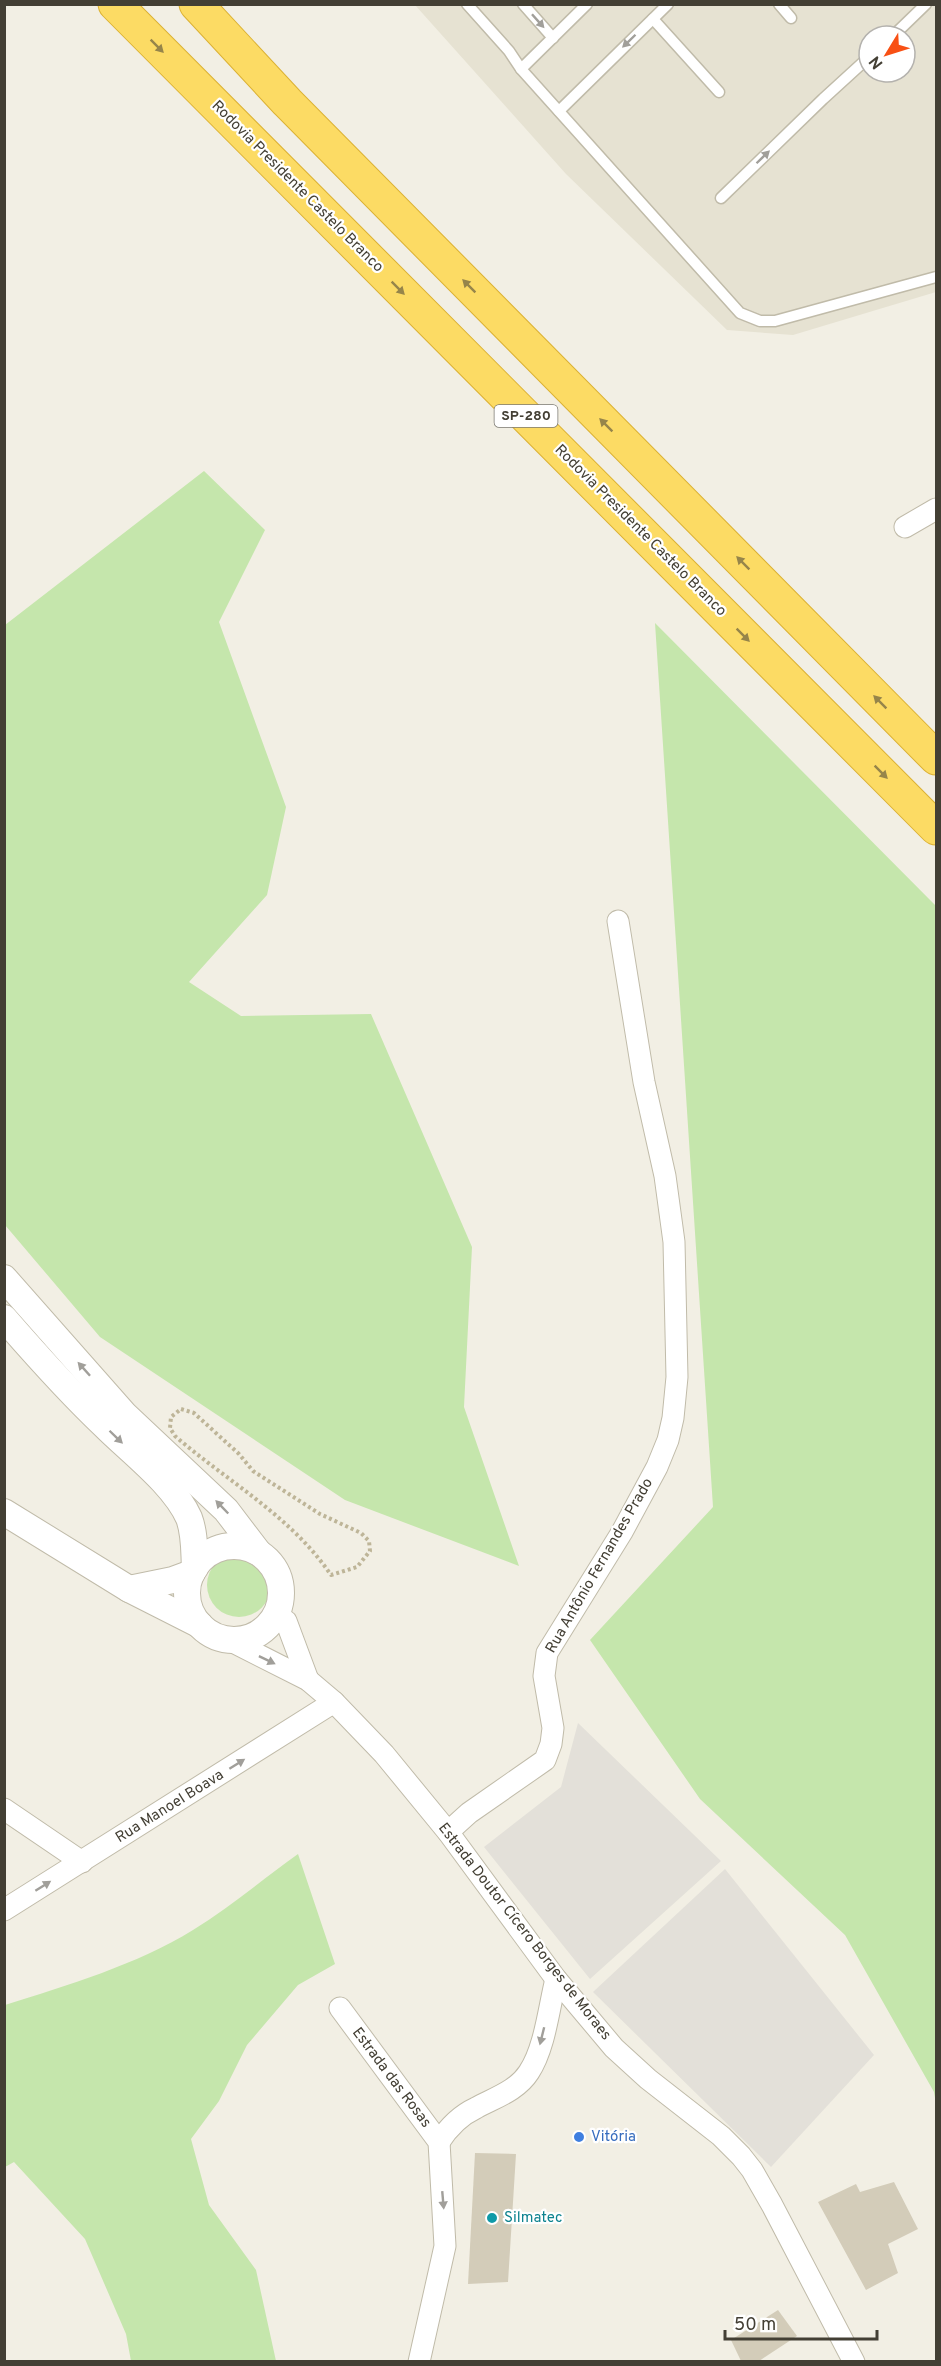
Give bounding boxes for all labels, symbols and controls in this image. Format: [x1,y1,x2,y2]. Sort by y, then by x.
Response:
one-way arrow [531,13,544,28]
north arrow [857,24,917,84]
one-way arrow [623,34,637,48]
one-way arrow [149,39,164,53]
text: N [865,51,888,73]
street label: Rodovia Presidente Castelo Branco [207,97,387,277]
one-way arrow [756,150,771,164]
one-way arrow [462,280,476,294]
one-way arrow [390,281,404,295]
road number: SP-280 [494,405,558,427]
one-way arrow [599,418,613,432]
street label: Rodovia Presidente Castelo Branco [550,441,730,621]
one-way arrow [736,557,750,571]
one-way arrow [736,627,750,641]
one-way arrow [872,695,887,709]
one-way arrow [874,765,888,779]
one-way arrow [78,1362,91,1377]
one-way arrow [109,1430,123,1444]
street label: Rua Antônio Fernandes Prado [542,1475,658,1657]
one-way arrow [215,1500,229,1514]
one-way arrow [259,1655,276,1664]
one-way arrow [229,1758,246,1769]
street label: Rua Manoel Boava [112,1766,228,1848]
street label: Estrada Doutor Cícero Borges de Moraes [433,1820,615,2044]
one-way arrow [35,1881,51,1892]
street label: Estrada das Rosas [347,2024,435,2132]
one-way arrow [537,2026,547,2045]
place label: Vitória [591,2128,636,2147]
marker: Vitória [572,2130,586,2144]
one-way arrow [438,2191,447,2210]
place label: Silmatec [504,2209,563,2228]
marker: Silmatec [485,2211,499,2225]
scale bar [725,2303,876,2341]
text: 50 m [734,2314,776,2337]

